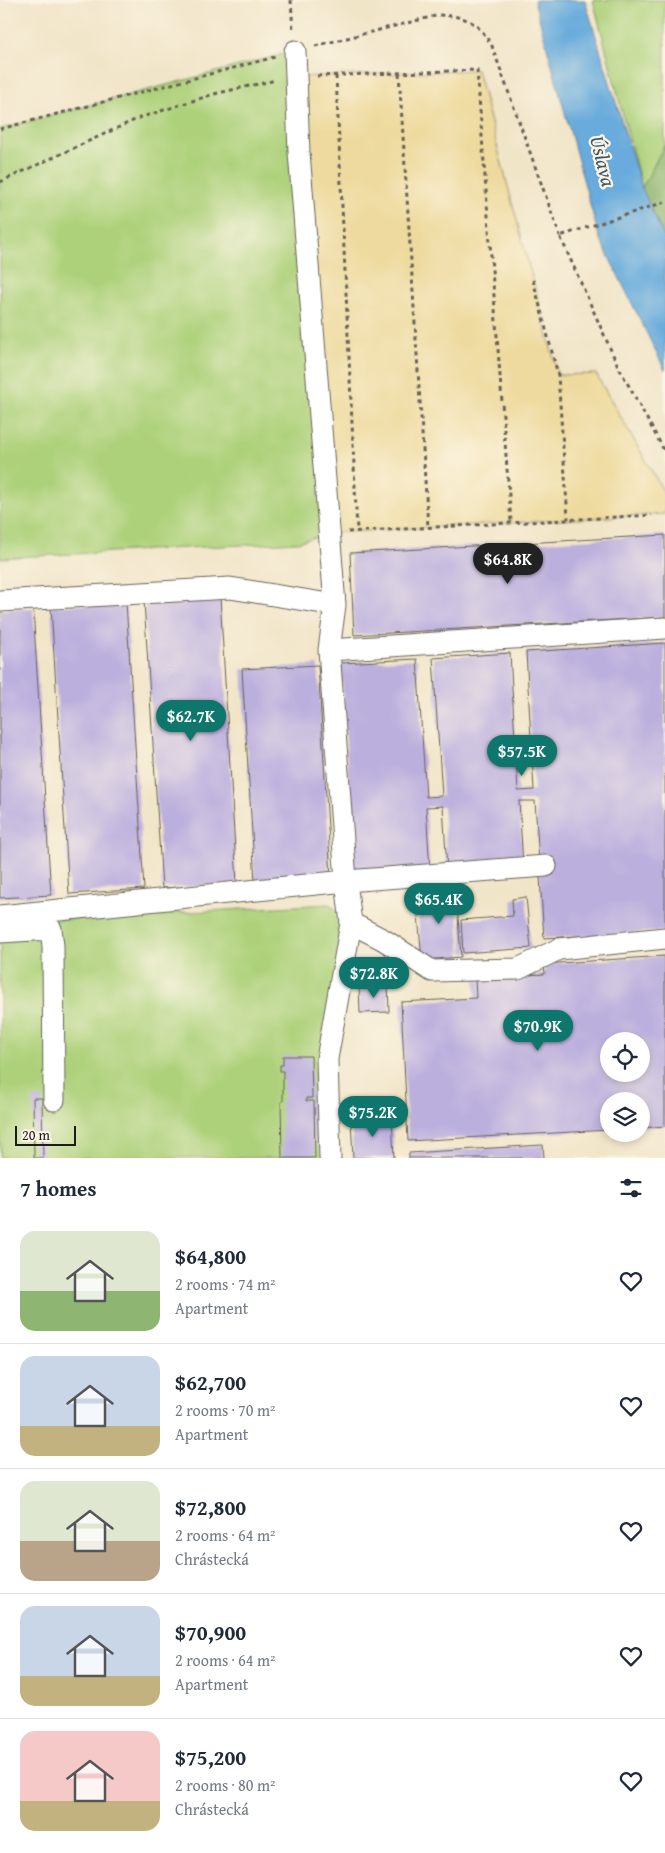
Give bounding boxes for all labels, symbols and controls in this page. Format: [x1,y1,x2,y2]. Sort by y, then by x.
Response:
water label: Úslava [583,132,624,190]
pin: $64.8K [467,542,549,585]
text: $64.8K [484,547,532,571]
pin: $62.7K [150,700,232,742]
text: $62.7K [167,704,215,728]
pin: $57.5K [481,734,563,777]
text: $57.5K [498,739,546,763]
pin: $65.4K [398,882,480,925]
text: $65.4K [415,887,463,911]
pin: $72.8K [333,956,415,999]
text: $72.8K [350,961,398,985]
pin: $70.9K [497,1010,579,1052]
text: $70.9K [514,1014,562,1038]
map controls [600,1032,650,1142]
button: locate [600,1032,650,1082]
button: layers [600,1092,650,1142]
pin: $75.2K [332,1096,414,1138]
text: $75.2K [349,1100,397,1124]
scale bar [15,1123,76,1146]
text: 20 m [22,1125,50,1145]
text: 7 homes [20,1173,96,1204]
icon: filters [617,1174,645,1202]
text: $64,800 [175,1241,246,1272]
icon: home [60,1251,120,1311]
icon: heart [617,1267,645,1295]
text: 2 rooms · 74 m² [175,1272,275,1296]
text: Apartment [175,1296,248,1320]
text: $62,700 [175,1367,246,1398]
icon: home [60,1376,120,1436]
icon: heart [617,1392,645,1420]
text: 2 rooms · 70 m² [175,1398,275,1422]
text: Apartment [175,1422,248,1446]
text: $72,800 [175,1492,246,1523]
icon: home [60,1501,120,1561]
icon: heart [617,1517,645,1545]
text: 2 rooms · 64 m² [175,1523,275,1547]
text: Chrástecká [175,1547,249,1571]
text: $70,900 [175,1617,246,1648]
icon: home [60,1626,120,1686]
icon: heart [617,1642,645,1670]
text: 2 rooms · 64 m² [175,1648,275,1672]
text: Apartment [175,1672,248,1696]
text: $75,200 [175,1742,246,1773]
icon: home [60,1751,120,1811]
icon: heart [617,1767,645,1795]
text: 2 rooms · 80 m² [175,1773,275,1797]
text: Chrástecká [175,1797,249,1821]

